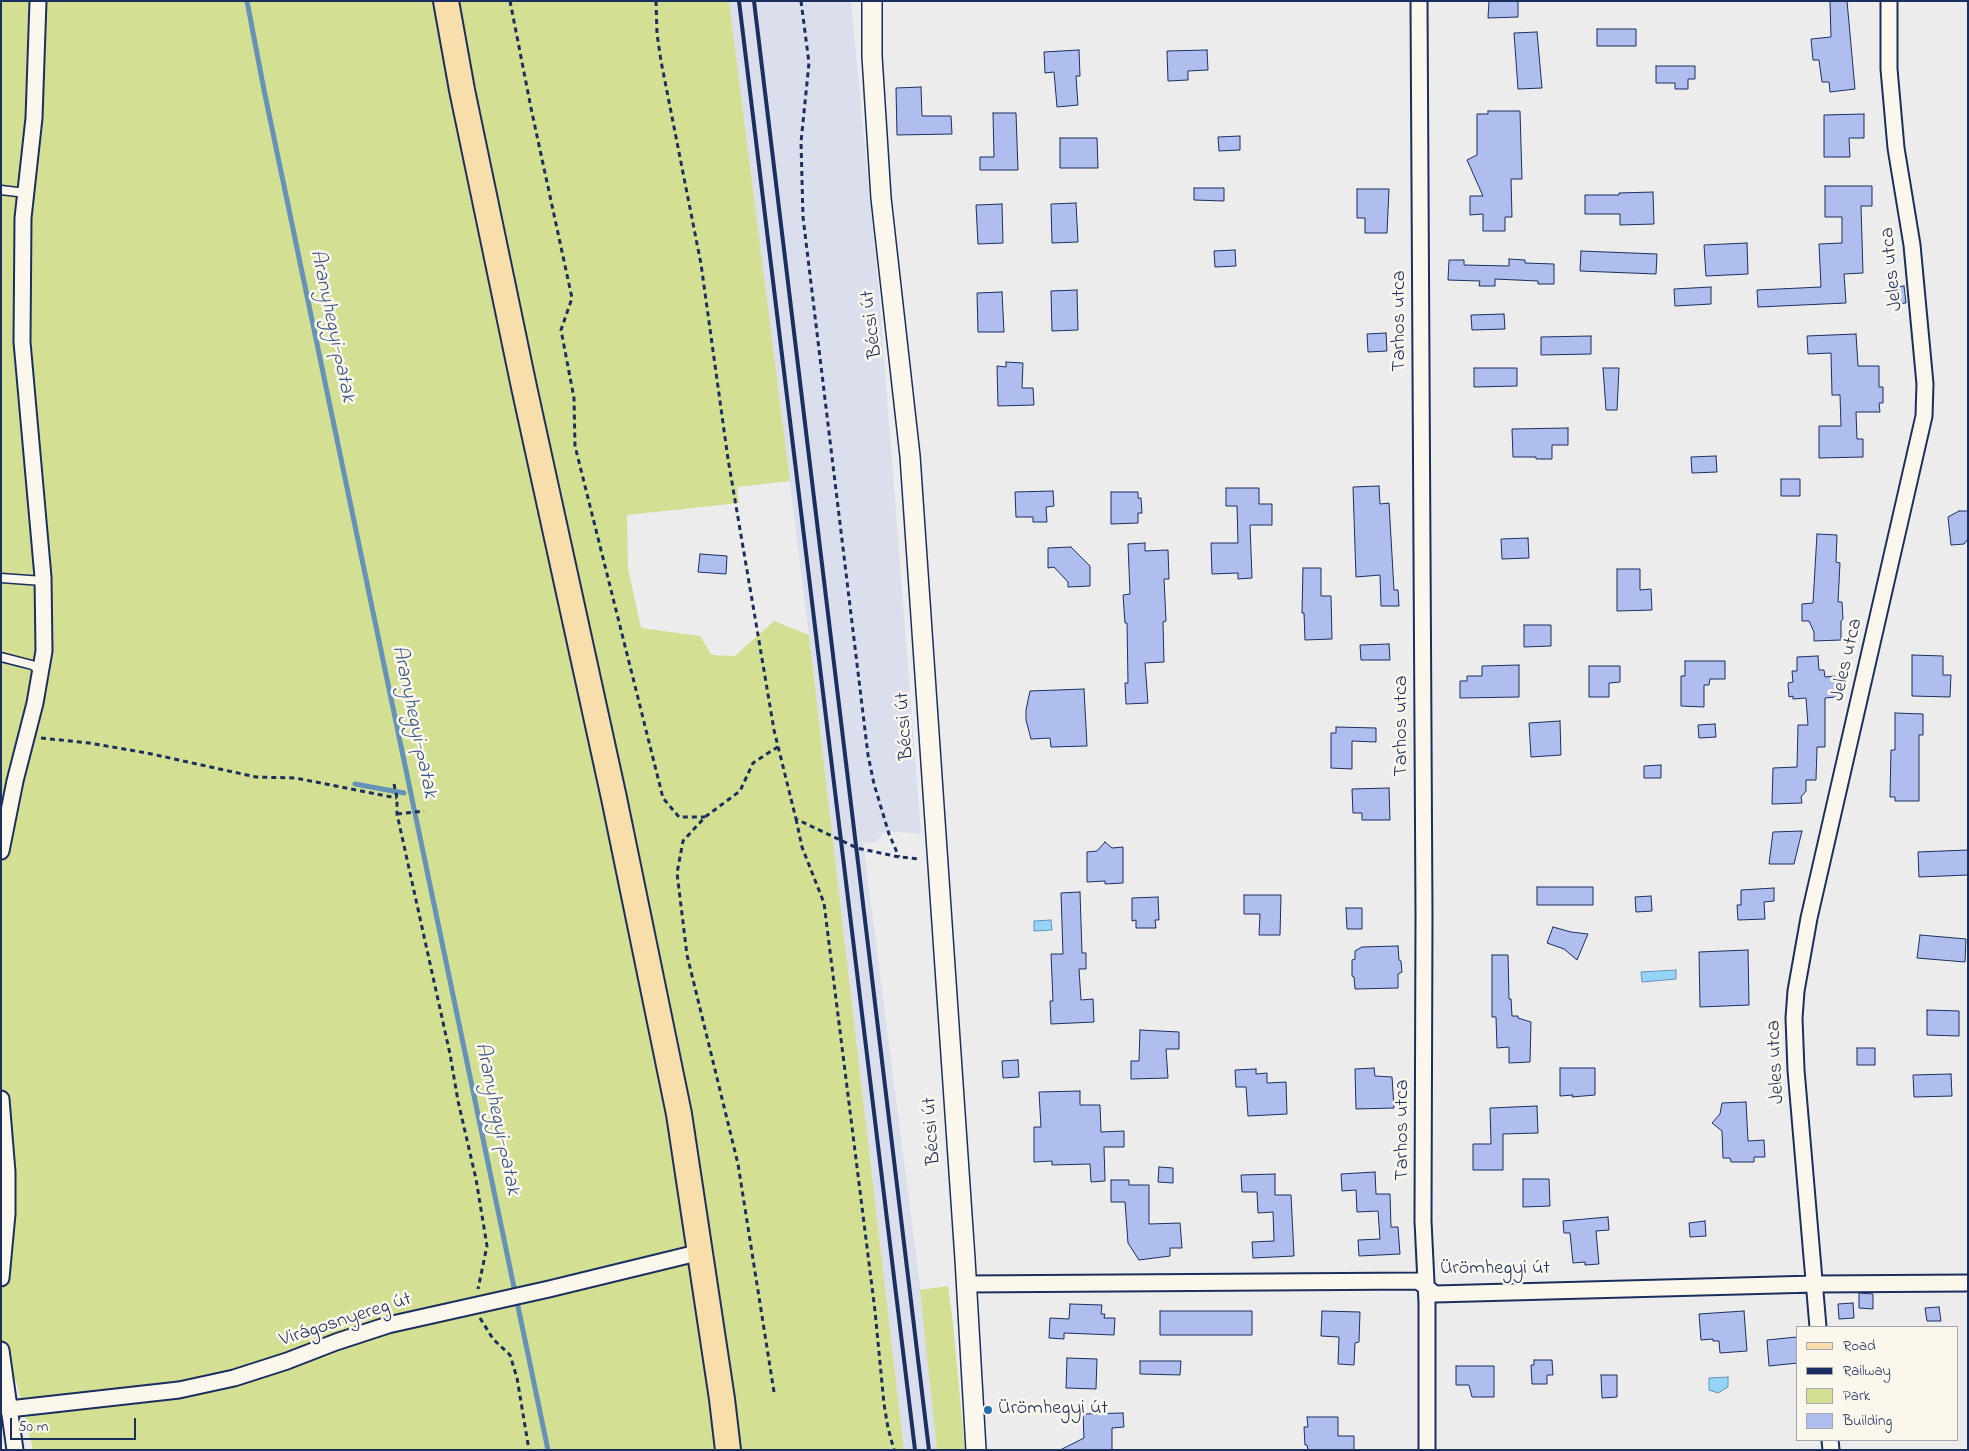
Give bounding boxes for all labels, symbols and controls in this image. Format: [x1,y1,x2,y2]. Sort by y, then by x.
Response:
street label: Jeles utca [1877,226,1909,312]
water label: Aranyhegyi-patak [303,247,359,405]
street label: Tarhos utca [1389,270,1413,372]
street label: Bécsi út [857,289,889,359]
street label: Jeles utca [1827,616,1869,704]
water label: Aranyhegyi-patak [385,643,441,801]
street label: Tarhos utca [1391,675,1415,777]
street label: Bécsi út [892,691,920,761]
street label: Jeles utca [1763,1019,1791,1105]
water label: Aranyhegyi-patak [468,1040,524,1198]
street label: Tarhos utca [1392,1079,1416,1181]
street label: Bécsi út [919,1096,947,1166]
street label: Ürömhegyi út [1440,1258,1550,1282]
street label: Virágosnyereg út [277,1288,415,1354]
legend [1796,1326,1959,1441]
text: Road [1843,1335,1876,1357]
text: Railway [1843,1360,1891,1382]
text: Park [1843,1385,1870,1407]
place label: Ürömhegyi út [998,1398,1108,1422]
marker: Ürömhegyi út [982,1404,994,1416]
scale bar [12,1408,139,1440]
text: Building [1843,1410,1892,1432]
text: 50 m [18,1416,48,1438]

